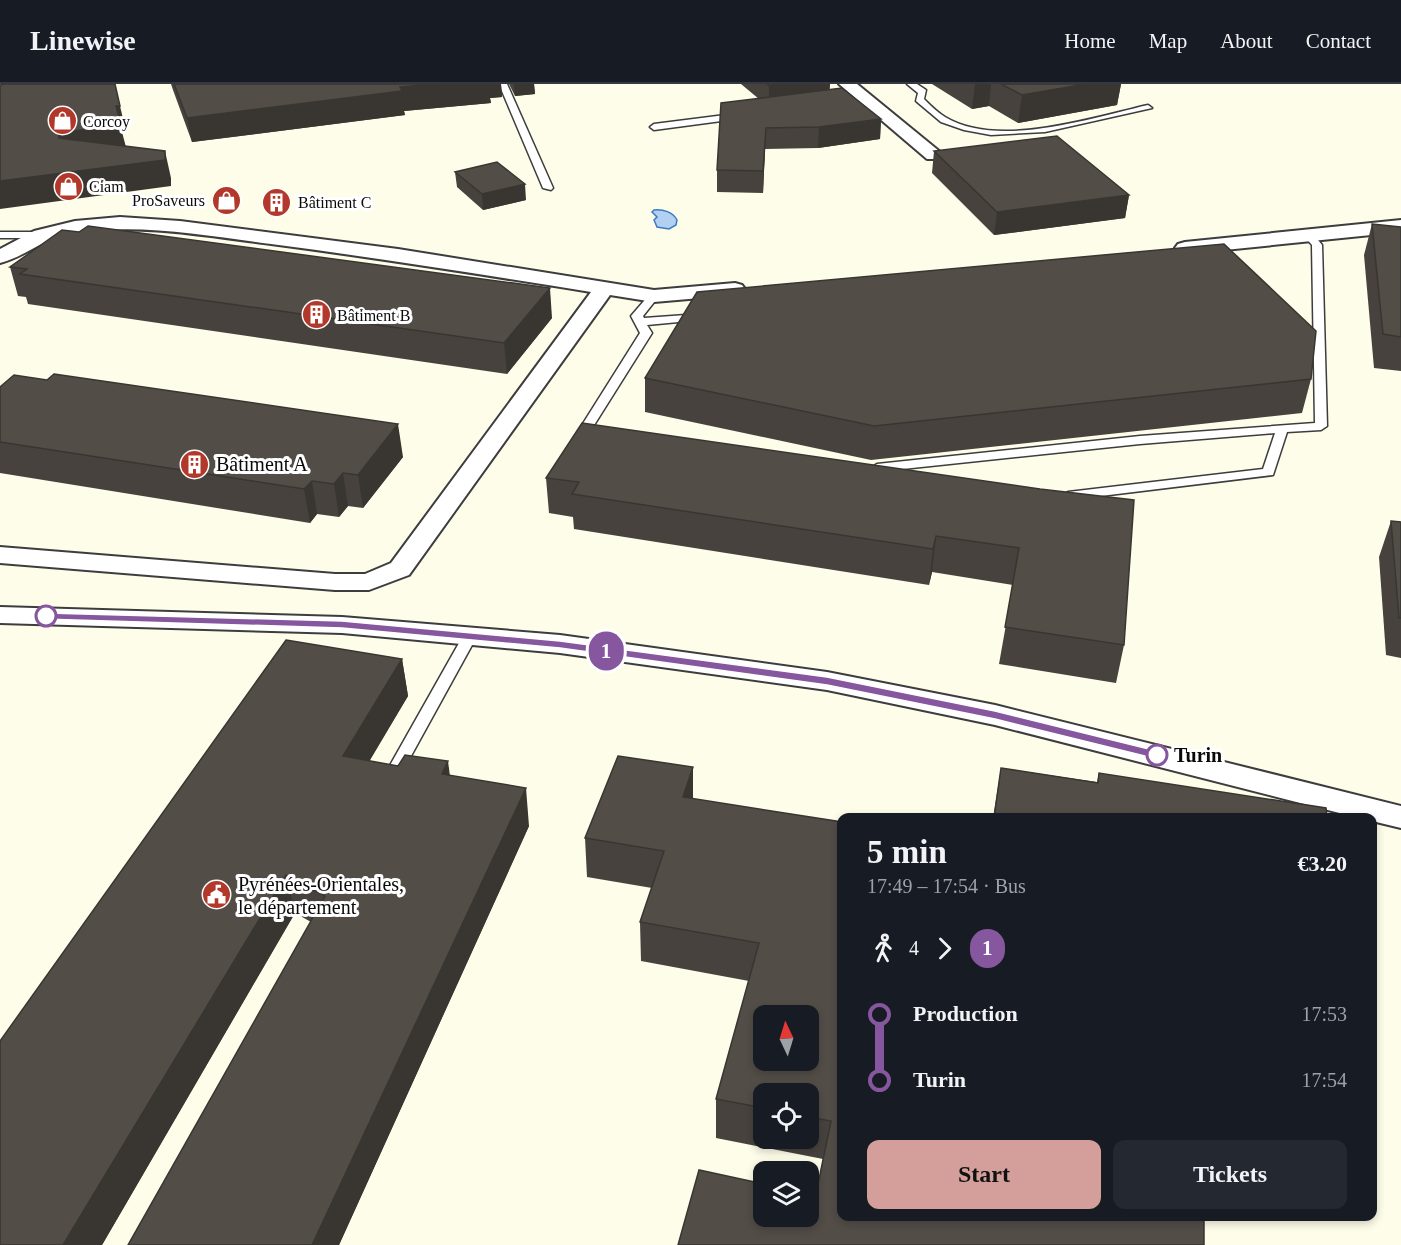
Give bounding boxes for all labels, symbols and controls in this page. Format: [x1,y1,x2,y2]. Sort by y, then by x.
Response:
text: Linewise [30,25,136,56]
text: Home [1064,29,1116,53]
text: Map [1149,29,1187,53]
text: About [1220,29,1273,53]
text: Contact [1306,29,1371,53]
shop icon: Corcoy [46,105,78,137]
place label: Corcoy [83,113,130,131]
shop icon: Ciam [52,170,84,202]
place label: Ciam [89,178,124,195]
shop icon: ProSaveurs [210,184,242,216]
building icon: Bâtiment C [261,186,293,218]
place label: ProSaveurs [132,192,205,209]
place label: Bâtiment C [298,194,371,211]
building icon: Bâtiment B [300,299,332,331]
place label: Bâtiment B [337,307,410,324]
building icon: Bâtiment A [179,448,211,480]
place label: Bâtiment A [216,453,308,475]
unlabelled marker [35,605,57,627]
line badge: 1 [586,632,626,670]
text: 1 [601,639,611,663]
marker: Turin [1146,744,1168,766]
place label: Turin [1174,744,1222,766]
text: 5 min [867,834,947,870]
text: €3.20 [1298,851,1347,876]
place label: Pyrénées-Orientales, le département [238,873,404,919]
text: 17:49 – 17:54 · Bus [867,875,1026,897]
public building icon: Pyrénées-Orientales, le département [201,879,233,911]
icon: walk [867,932,900,965]
icon: forward [928,932,961,965]
text: 1 [982,936,993,960]
text: 4 [909,937,919,959]
text: Production [913,1001,1018,1026]
text: 17:53 [1301,1003,1347,1025]
north arrow [753,1005,819,1071]
map controls [753,1005,819,1227]
text: Turin [913,1067,966,1092]
text: 17:54 [1301,1069,1347,1091]
button: locate [753,1083,819,1149]
button: Start [867,1140,1101,1209]
button: Tickets [1113,1140,1347,1209]
button: layers [753,1161,819,1227]

